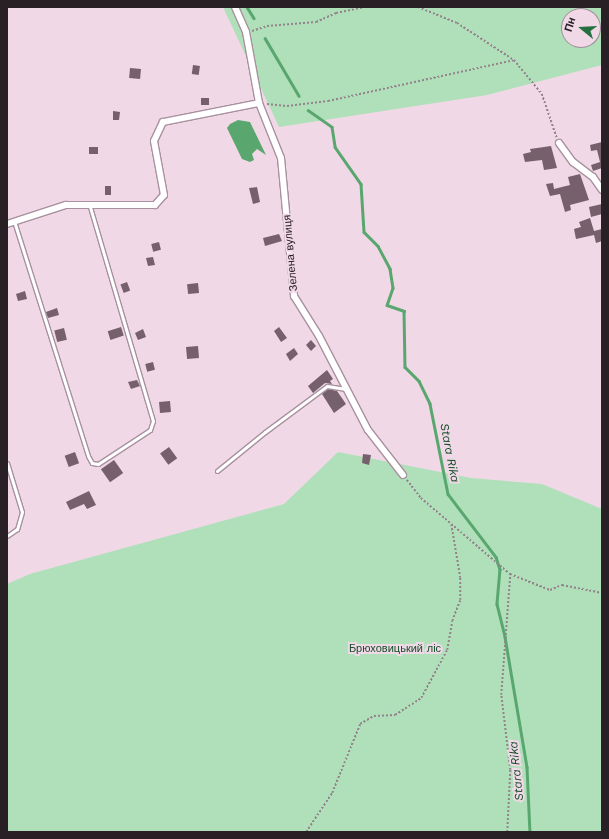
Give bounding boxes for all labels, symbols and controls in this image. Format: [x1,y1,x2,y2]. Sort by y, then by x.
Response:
north arrow [561,8,601,48]
text: Пн [562,16,578,33]
street label: Зелена вулиця [281,214,301,292]
water label: Stara Rika [436,422,462,484]
park label: Брюховицький ліс [349,642,441,656]
water label: Stara Rika [507,740,527,802]

